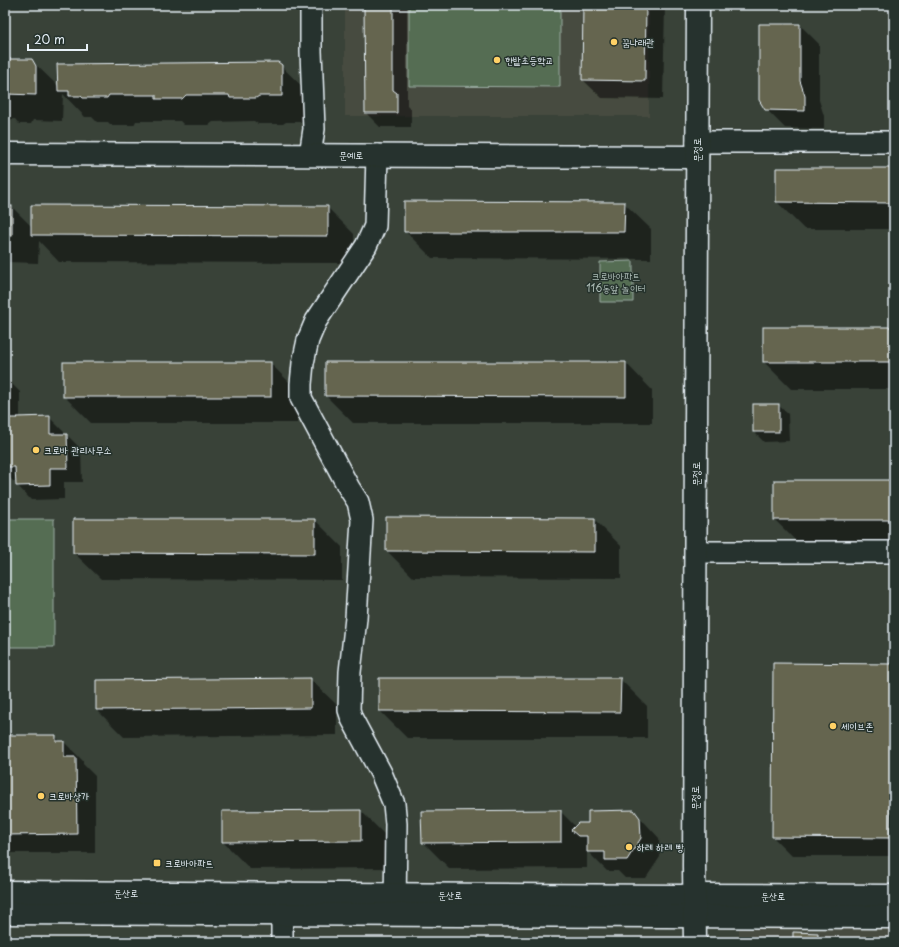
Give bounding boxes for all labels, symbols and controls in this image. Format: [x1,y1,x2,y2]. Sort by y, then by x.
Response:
scale bar [28,26,87,52]
text: 20 m [34,30,65,48]
place label: 꿈나래관 [622,34,654,49]
marker: 꿈나래관 [609,37,619,47]
place label: 한밭초등학교 [505,52,553,67]
marker: 한밭초등학교 [492,55,502,65]
street label: 문정로 [689,138,704,162]
street label: 문예로 [339,147,363,162]
park label: 크로바아파트 116동앞 놀이터 [586,268,646,295]
place label: 크로바 관리사무소 [44,442,112,457]
marker: 크로바 관리사무소 [31,445,41,455]
street label: 문정로 [688,462,703,486]
place label: 세이브존 [841,718,873,733]
marker: 세이브존 [828,721,838,731]
street label: 문정로 [687,786,702,810]
place label: 크로바상가 [49,788,89,803]
marker: 크로바상가 [36,791,46,801]
place label: 하레 하레 빵 [637,839,684,854]
marker: 하레 하레 빵 [624,842,634,852]
place label: 크로바아파트 [165,855,213,870]
marker: 크로바아파트 [152,858,162,868]
street label: 둔산로 [114,885,138,900]
street label: 둔산로 [438,887,462,902]
street label: 둔산로 [761,888,785,903]

